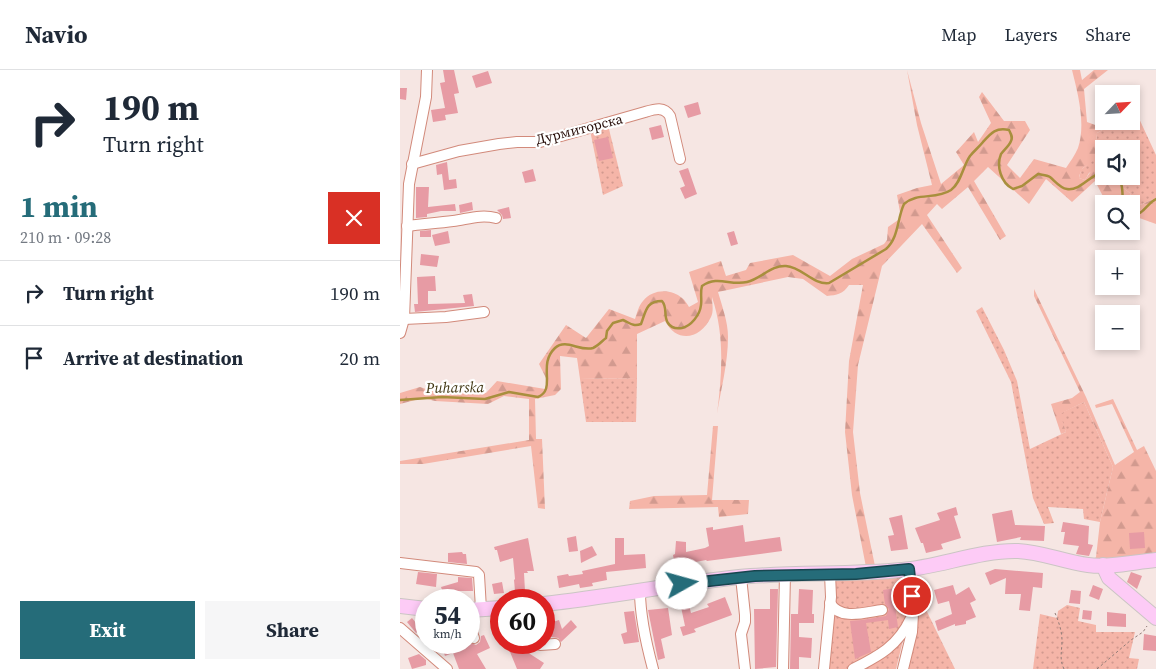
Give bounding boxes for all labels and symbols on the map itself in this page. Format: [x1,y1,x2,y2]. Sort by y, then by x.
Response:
north arrow [1095,85,1140,130]
street label: Дурмиторска [533,108,625,149]
water label: Puharska [425,376,485,398]
position arrow [655,557,707,609]
pin [891,575,933,617]
speed limit sign: 60 [490,589,555,654]

